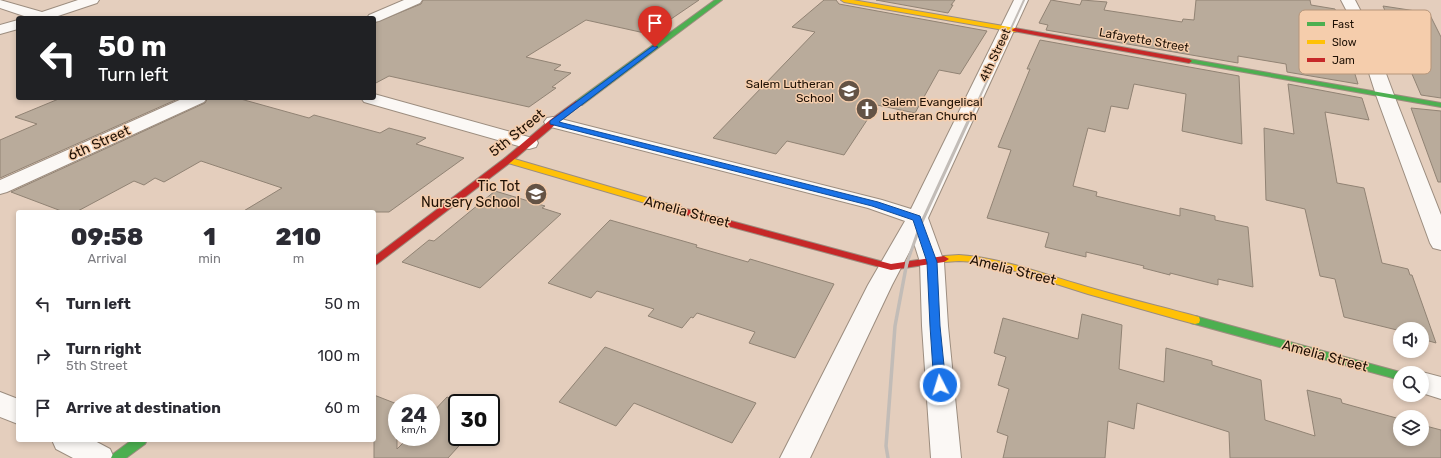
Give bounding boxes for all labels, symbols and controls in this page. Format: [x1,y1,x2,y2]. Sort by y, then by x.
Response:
pin [638,6,672,47]
legend [1299,10,1431,74]
icon: arrive [644,12,666,34]
text: Fast [1332,18,1355,31]
street label: Lafayette Street [1098,25,1190,55]
street label: 4th Street [977,26,1014,84]
text: 50 m [98,30,167,63]
icon: left [32,32,84,84]
text: Slow [1332,36,1357,49]
text: Jam [1332,54,1355,67]
text: Turn left [98,64,168,86]
place label: Salem Lutheran School [746,77,834,105]
school or university icon: Salem Lutheran School [836,78,862,104]
place label: Salem Evangelical Lutheran Church [882,95,983,123]
church icon: Salem Evangelical Lutheran Church [854,96,880,122]
street label: 5th Street [486,105,548,160]
street label: 6th Street [65,122,133,164]
place label: Tic Tot Nursery School [421,178,521,211]
school or university icon: Tic Tot Nursery School [523,181,549,207]
street label: Amelia Street [642,192,732,232]
text: 09:58 [71,223,143,251]
text: 1 [203,223,216,251]
text: 210 [276,223,321,251]
text: Arrival [88,251,127,266]
text: min [198,251,221,266]
text: m [293,251,304,266]
street label: Amelia Street [968,251,1058,289]
icon: left [32,293,54,315]
text: Turn left [66,295,131,313]
text: 50 m [325,295,360,313]
map controls [1393,322,1429,446]
button: sound [1393,322,1429,358]
street label: Amelia Street [1280,336,1370,376]
text: Turn right [66,340,141,358]
icon: right [32,345,54,367]
text: 100 m [318,347,360,365]
text: 5th Street [66,358,128,373]
position arrow [919,364,961,406]
button: search [1393,366,1429,402]
speed limit sign: 30 [448,394,500,446]
icon: arrive [32,397,54,419]
text: Arrive at destination [66,399,221,417]
text: 60 m [324,399,360,417]
text: 24 [401,403,427,427]
button: layers [1393,410,1429,446]
text: km/h [402,424,426,436]

